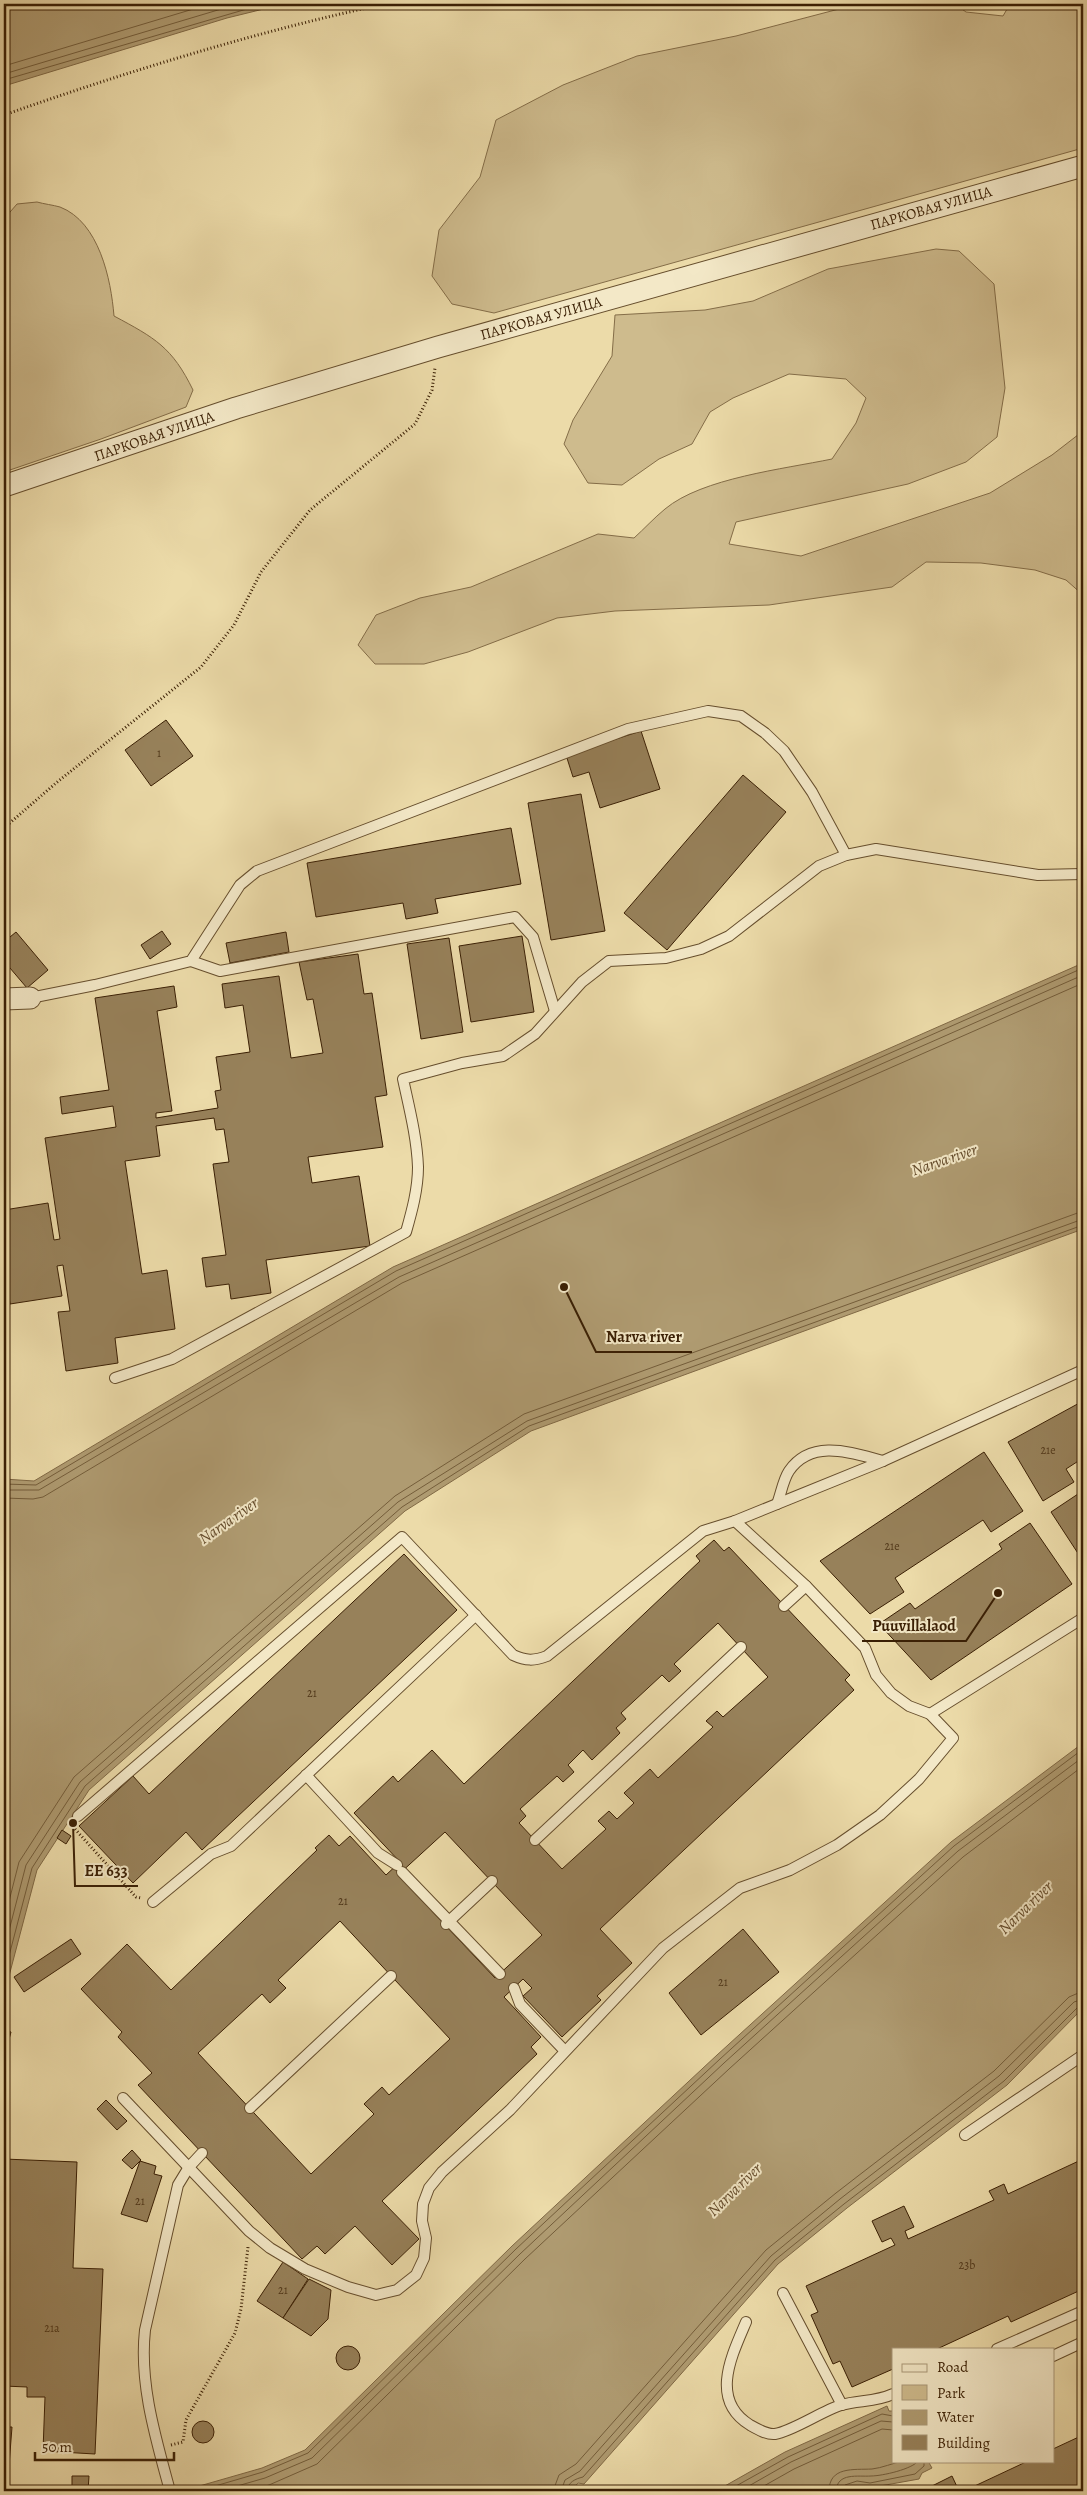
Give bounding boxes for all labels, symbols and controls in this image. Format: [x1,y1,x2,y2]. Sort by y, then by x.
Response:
street label: ПАРКОВАЯ УЛИЦА [868,181,994,235]
street label: ПАРКОВАЯ УЛИЦА [478,291,604,345]
street label: ПАРКОВАЯ УЛИЦА [91,406,217,466]
house number: 1 [157,745,161,761]
water label: Narva river [909,1138,980,1181]
callout: Narva river [596,1321,692,1352]
text: Narva river [606,1326,682,1348]
house number: 21e [1040,1442,1056,1458]
water label: Narva river [194,1492,263,1549]
house number: 21e [884,1538,900,1554]
callout: Puuvillalaod [862,1610,966,1641]
text: Puuvillalaod [872,1615,956,1637]
house number: 21 [307,1685,317,1701]
callout: EE 633 [75,1855,138,1886]
text: EE 633 [84,1860,128,1882]
water label: Narva river [994,1876,1058,1939]
house number: 21 [338,1893,348,1909]
house number: 21 [718,1974,728,1990]
water label: Narva river [703,2158,767,2221]
house number: 21 [135,2193,145,2209]
house number: 23b [959,2257,975,2273]
house number: 21 [278,2282,288,2298]
house number: 21a [44,2320,60,2336]
legend [892,2348,1054,2462]
text: Road [937,2357,969,2377]
text: Park [937,2383,966,2403]
text: Water [936,2407,974,2427]
scale bar [35,2430,174,2462]
text: Building [937,2433,990,2453]
text: 50 m [42,2437,72,2457]

